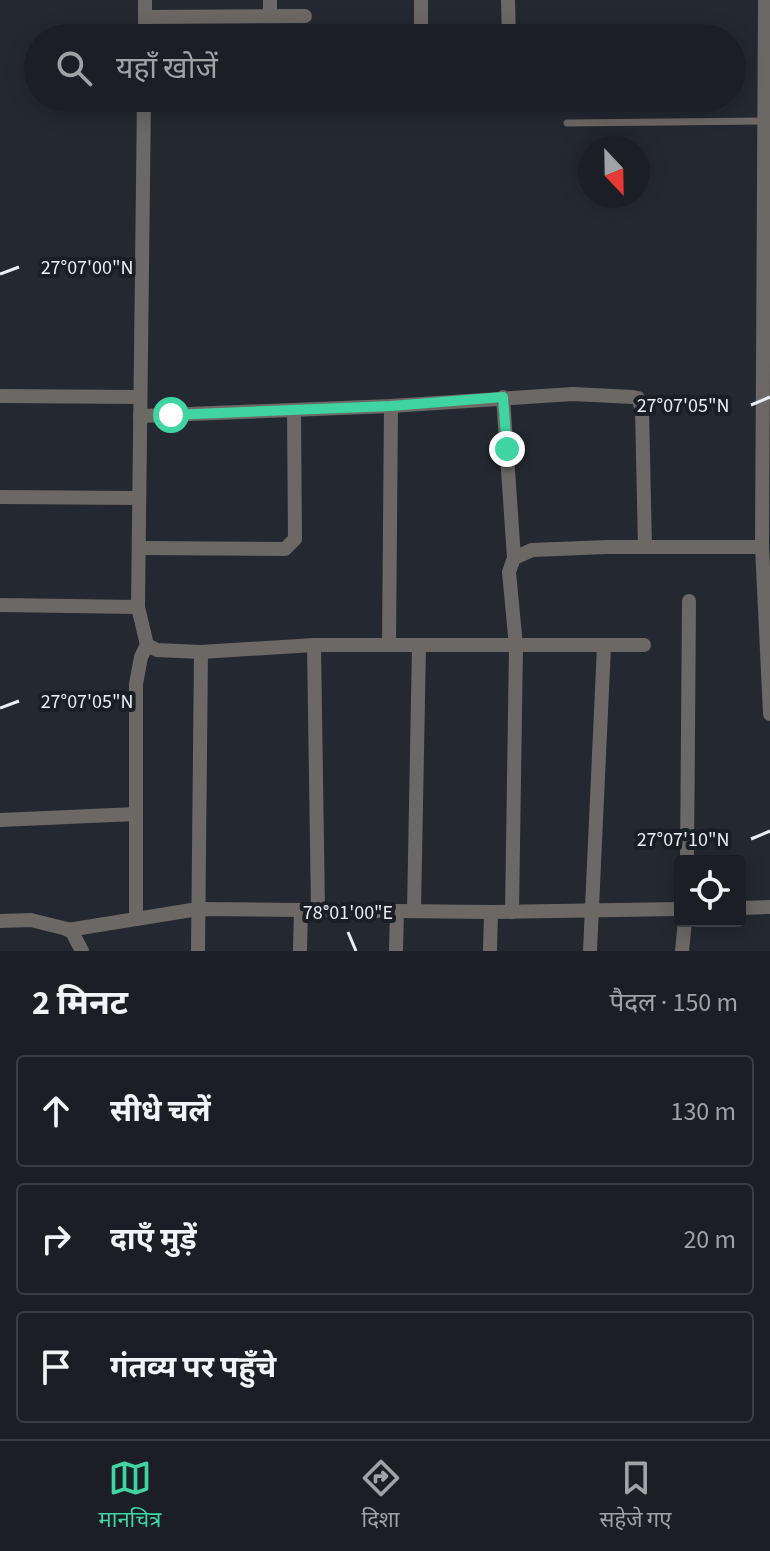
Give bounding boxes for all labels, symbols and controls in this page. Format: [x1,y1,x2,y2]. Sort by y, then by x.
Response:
search box [24,24,746,112]
icon: search [52,46,96,90]
text: यहाँ खोजें [116,47,218,90]
north arrow [578,136,650,208]
text: 27°07'00"N [41,254,133,282]
text: 27°07'05"N [637,392,729,420]
route start [153,397,189,433]
route end [489,431,525,467]
text: 27°07'05"N [41,688,133,716]
text: 27°07'10"N [637,826,729,854]
map controls [674,855,746,927]
button: locate [674,855,746,927]
text: 78°01'00"E [303,899,393,927]
text: 2 मिनट [32,979,128,1028]
text: पैदल · 150 m [609,984,738,1021]
icon: ahead [34,1089,78,1133]
text: सीधे चलें [110,1090,211,1133]
text: 130 m [670,1093,736,1130]
icon: right [34,1217,78,1261]
text: दाएँ मुड़ें [110,1218,197,1261]
text: 20 m [683,1221,736,1258]
icon: arrive [34,1345,78,1389]
text: गंतव्य पर पहुँचे [110,1346,276,1389]
tab: मानचित्र [99,1456,161,1536]
tab: दिशा [359,1456,403,1536]
tab: सहेजे गए [600,1456,671,1536]

